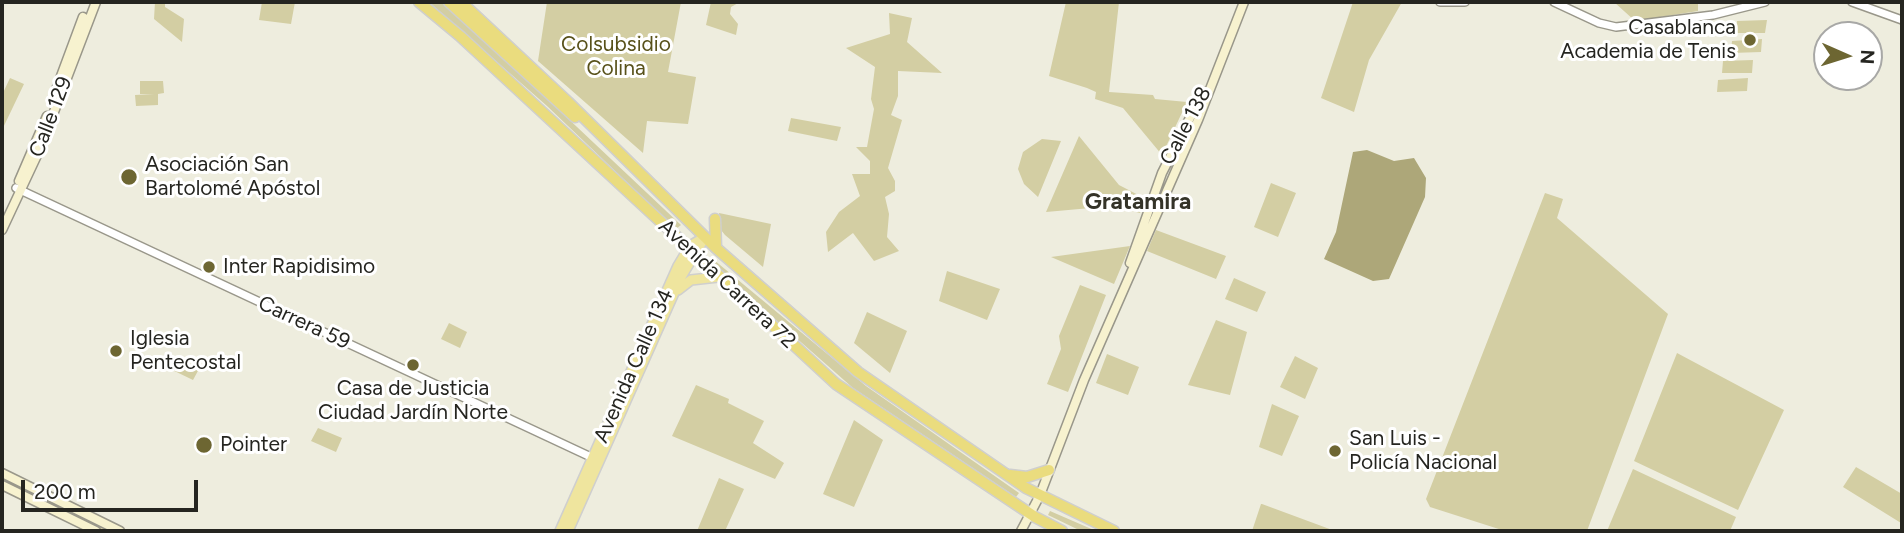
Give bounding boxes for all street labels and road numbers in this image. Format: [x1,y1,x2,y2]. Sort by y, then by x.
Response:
street label: Calle 129 [24,73,78,161]
street label: Calle 138 [1155,83,1217,169]
street label: Avenida Carrera 72 [653,214,801,354]
street label: Avenida Calle 134 [589,285,679,447]
street label: Carrera 59 [254,291,354,355]

